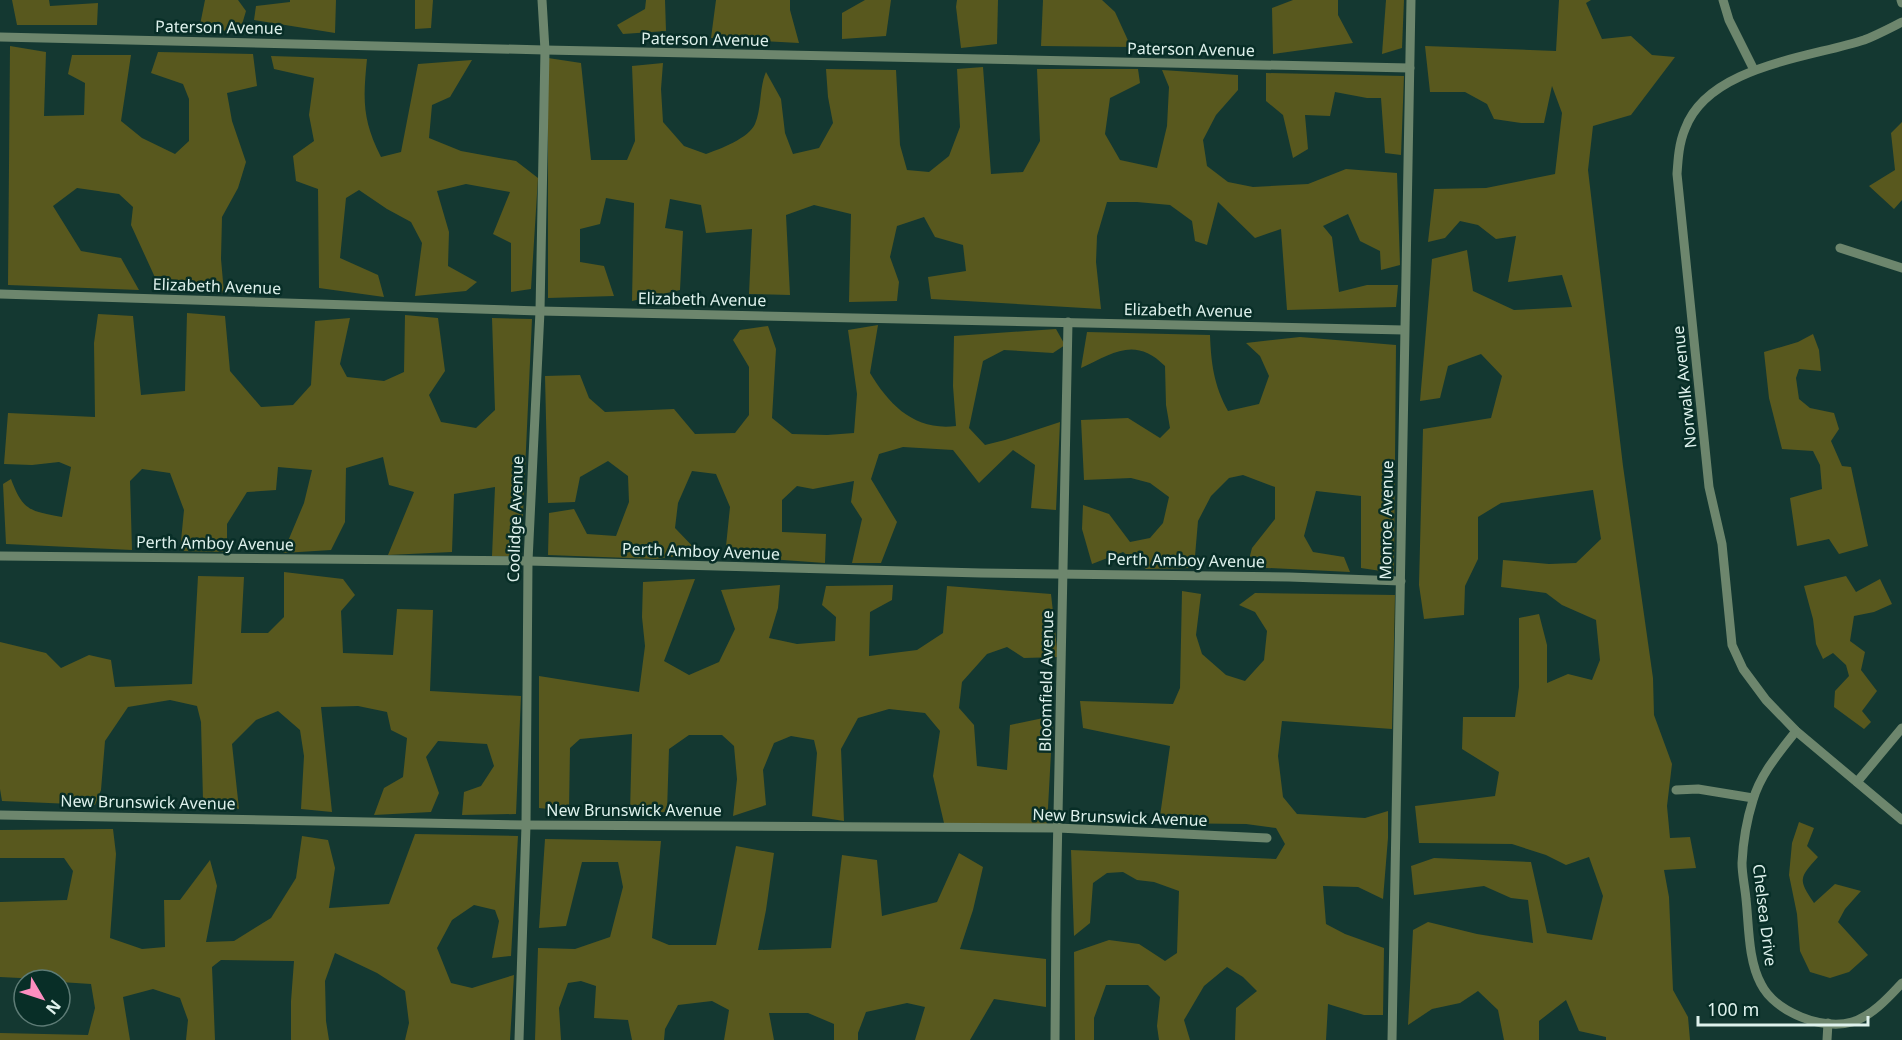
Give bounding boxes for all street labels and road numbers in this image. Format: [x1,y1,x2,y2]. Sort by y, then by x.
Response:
street label: Paterson Avenue [155,15,283,39]
street label: Paterson Avenue [641,27,769,51]
street label: Paterson Avenue [1127,37,1255,61]
street label: Elizabeth Avenue [152,273,282,299]
street label: Elizabeth Avenue [638,287,766,311]
street label: Elizabeth Avenue [1124,298,1252,322]
street label: Norwalk Avenue [1667,325,1701,449]
street label: Coolidge Avenue [502,455,528,583]
street label: Monroe Avenue [1374,460,1398,580]
street label: Perth Amboy Avenue [136,531,294,555]
street label: Perth Amboy Avenue [622,537,780,565]
street label: Perth Amboy Avenue [1107,548,1265,572]
street label: Bloomfield Avenue [1034,610,1058,752]
street label: New Brunswick Avenue [60,789,236,815]
street label: New Brunswick Avenue [546,799,722,821]
street label: New Brunswick Avenue [1032,803,1208,831]
street label: Chelsea Drive [1748,863,1782,967]

